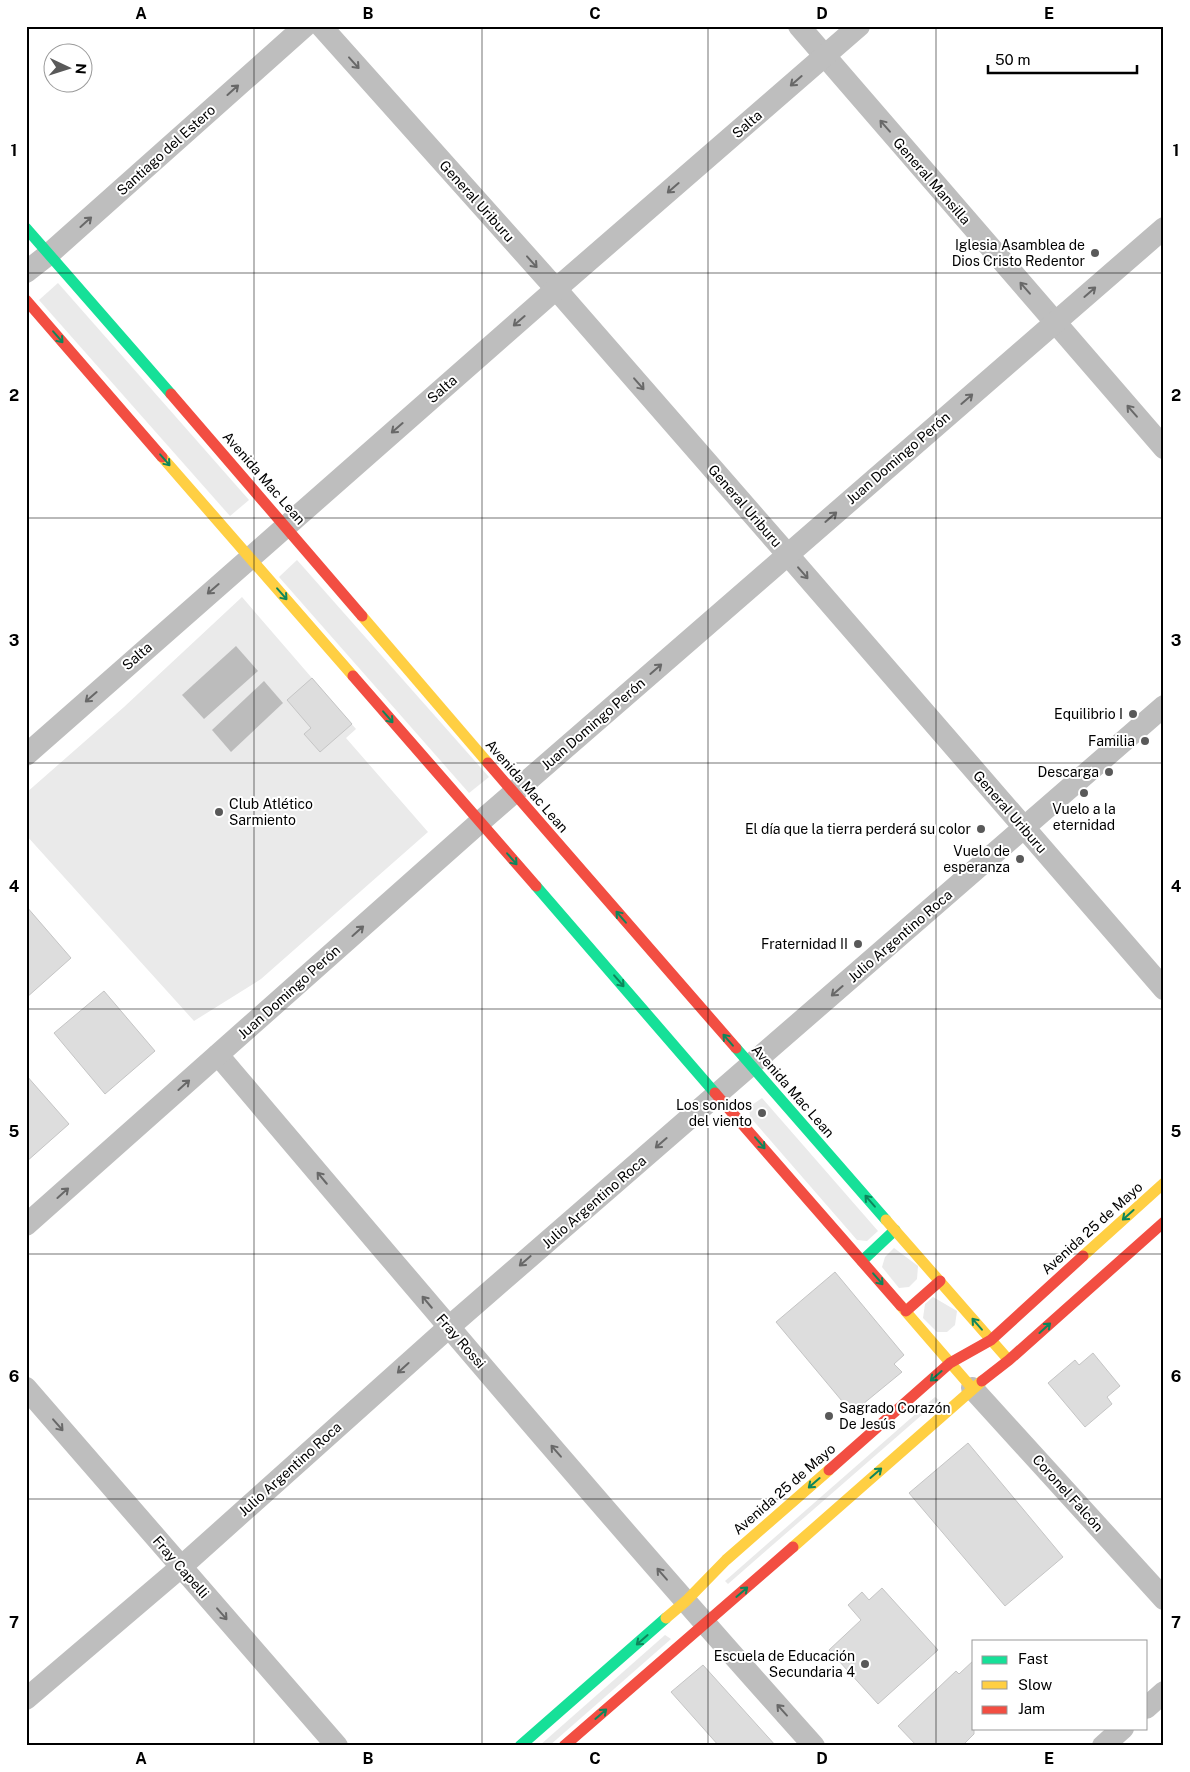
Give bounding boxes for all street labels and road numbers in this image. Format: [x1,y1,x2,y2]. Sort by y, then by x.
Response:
street label: Santiago del Estero [113,102,219,198]
street label: Salta [729,107,765,141]
street label: General Mansilla [890,134,974,228]
street label: General Uriburu [436,157,518,245]
street label: Salta [424,372,460,406]
street label: Juan Domingo Perón [843,409,953,507]
street label: Avenida Mac Lean [219,428,309,528]
street label: General Uriburu [705,462,785,550]
street label: Salta [119,639,155,673]
street label: Juan Domingo Perón [538,675,648,773]
street label: Avenida Mac Lean [482,736,572,836]
street label: General Uriburu [970,768,1050,856]
street label: Julio Argentino Roca [845,886,955,986]
street label: Juan Domingo Perón [235,942,343,1042]
street label: Avenida Mac Lean [748,1041,838,1141]
street label: Julio Argentino Roca [539,1152,649,1252]
street label: Avenida 25 de Mayo [1038,1178,1146,1278]
street label: Fray Rossi [433,1311,489,1371]
street label: Julio Argentino Roca [235,1419,345,1519]
street label: Avenida 25 de Mayo [730,1440,838,1538]
street label: Coronel Falcón [1029,1451,1107,1535]
street label: Fray Capelli [150,1533,212,1601]

